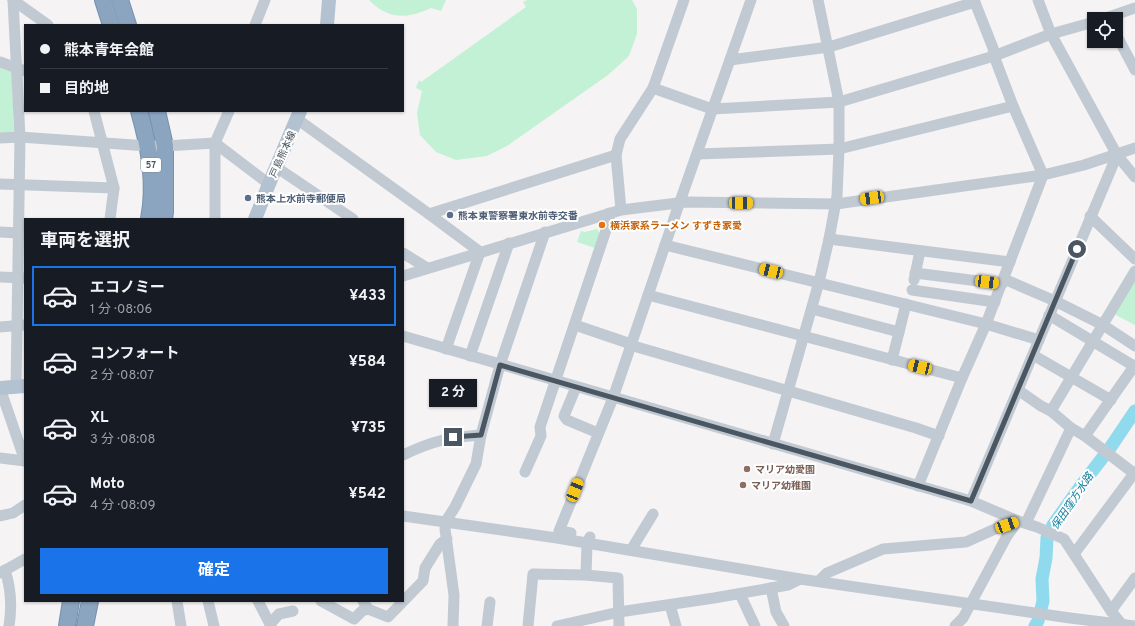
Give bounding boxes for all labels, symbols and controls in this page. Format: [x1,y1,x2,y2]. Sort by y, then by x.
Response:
map controls [1087,12,1123,48]
button: locate [1087,12,1123,48]
text: 熊本青年会館 [64,42,154,61]
text: 目的地 [64,80,109,99]
street label: 戸島熊本線 [267,129,299,180]
road number: 57 [141,158,161,172]
car [859,190,885,206]
marker: 熊本上水前寺郵便局 [243,193,253,203]
place label: 熊本上水前寺郵便局 [256,193,346,206]
car [729,197,753,209]
marker: 熊本東警察署東水前寺交番 [445,210,455,220]
place label: 熊本東警察署東水前寺交番 [458,210,578,223]
marker: 横浜家系ラーメン すずき家愛 [597,220,607,230]
place label: 横浜家系ラーメン すずき家愛 [610,220,742,233]
text: 車両を選択 [40,230,130,253]
route start [1068,240,1086,258]
car [758,262,784,280]
car [974,275,1000,289]
icon: car [42,278,78,314]
text: エコノミー [90,279,165,298]
text: ¥433 [349,287,386,306]
text: 1 分 · 08:06 [90,302,152,318]
icon: car [42,344,78,380]
text: コンフォート [90,345,180,364]
text: ¥584 [349,353,386,372]
car [907,358,933,376]
text: 2 分 · 08:07 [90,368,154,384]
callout: 2 分 [429,379,477,407]
text: 2 分 [441,385,465,401]
text: XL [90,409,108,428]
icon: car [42,410,78,446]
text: ¥735 [351,419,386,438]
route end [444,428,462,446]
text: 3 分 · 08:08 [90,432,156,448]
marker: マリア幼愛園 [742,464,752,474]
place label: マリア幼愛園 [755,464,815,477]
water label: 保田窪方水路 [1049,469,1098,533]
text: Moto [90,475,125,494]
icon: car [42,476,78,512]
car [565,477,585,503]
marker: マリア幼稚園 [738,480,748,490]
place label: マリア幼稚園 [751,480,811,493]
text: ¥542 [349,485,386,504]
text: 4 分 · 08:09 [90,498,156,514]
car [994,515,1020,535]
button: 確定 [40,548,388,594]

